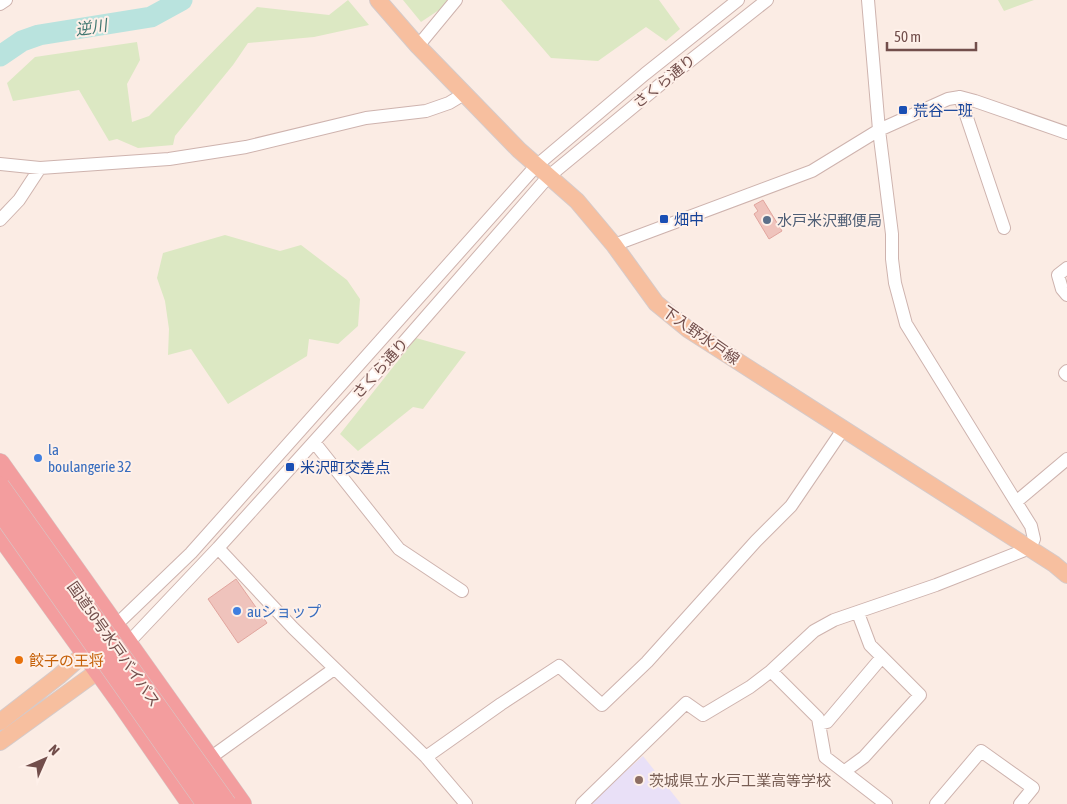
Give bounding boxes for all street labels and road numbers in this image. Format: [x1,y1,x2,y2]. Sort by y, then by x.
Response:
street label: さくら通り [630,51,698,111]
street label: 下入野水戸線 [659,302,743,368]
street label: さくら通り [349,334,411,402]
street label: 国道50号水戸バイパス [64,578,164,710]

